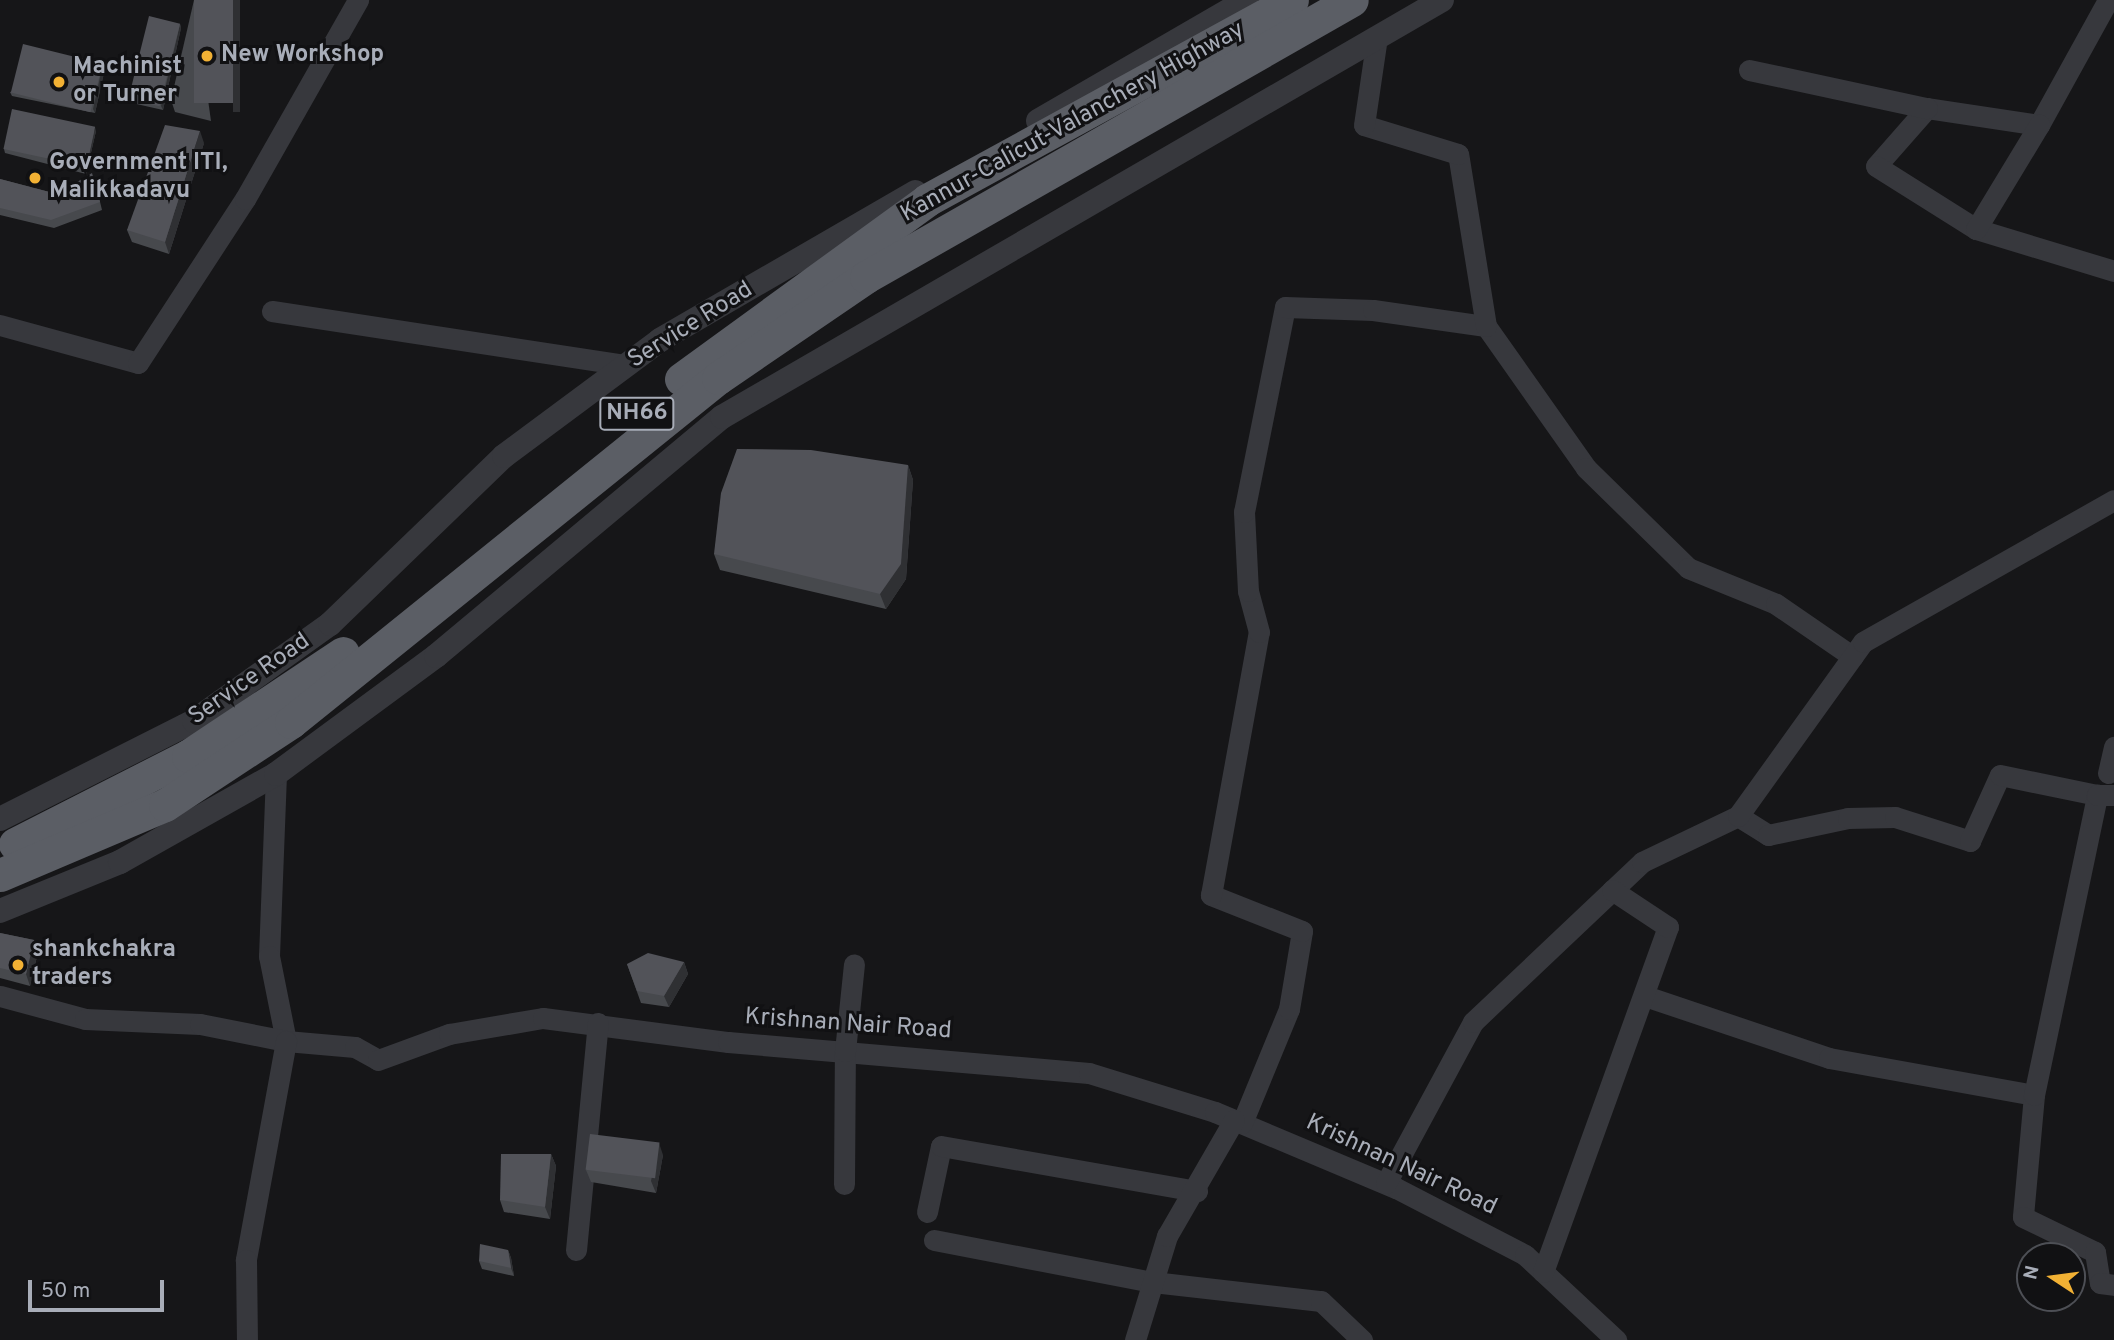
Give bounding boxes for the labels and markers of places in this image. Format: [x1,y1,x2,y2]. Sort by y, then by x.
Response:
place label: New Workshop [221,42,384,70]
marker: New Workshop [199,48,215,64]
place label: Machinist or Turner [73,54,182,110]
marker: Machinist or Turner [51,74,67,90]
place label: Government ITI, Malikkadavu [49,150,228,206]
marker: Government ITI, Malikkadavu [27,170,43,186]
place label: shankchakra traders [32,937,176,993]
marker: shankchakra traders [10,957,26,973]

